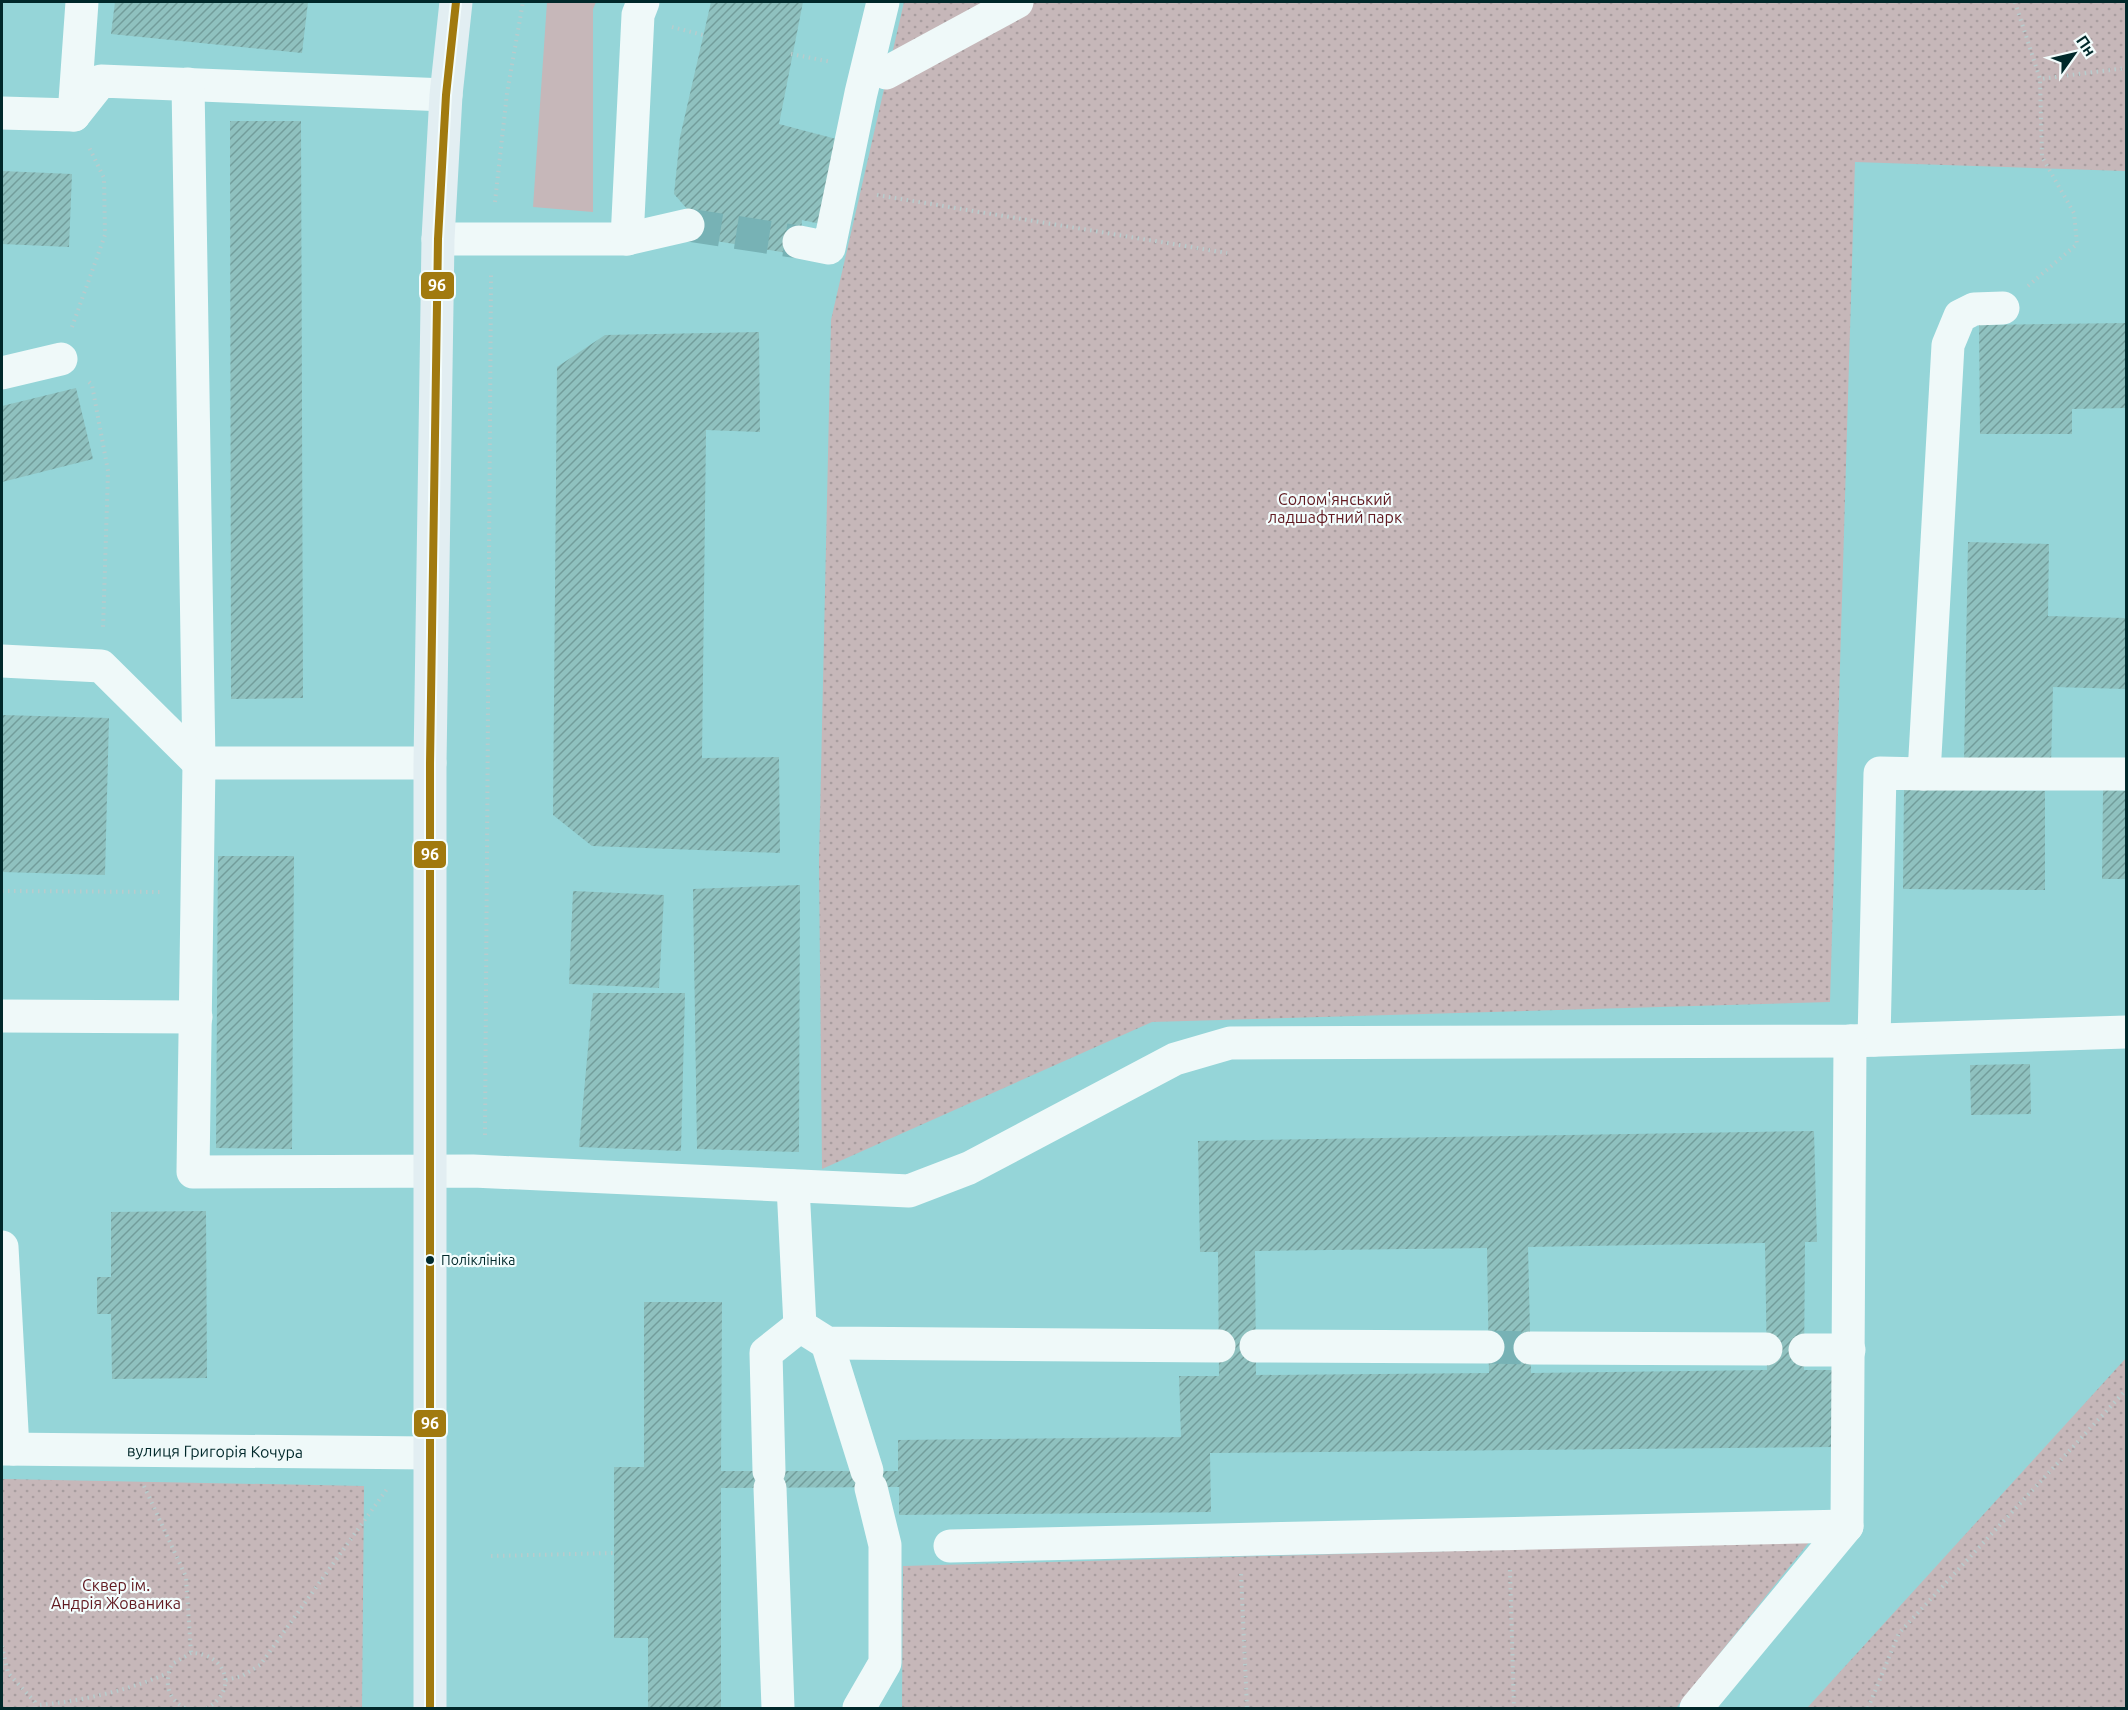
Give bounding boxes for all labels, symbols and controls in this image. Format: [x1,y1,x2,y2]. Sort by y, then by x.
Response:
north arrow [2044,24,2104,84]
text: Пн [2073,32,2100,59]
line badge: 96 [420,271,455,300]
text: 96 [428,276,446,294]
park label: Солом'янський ладшафтний парк [1268,490,1402,526]
line badge: 96 [413,840,447,869]
text: 96 [421,845,439,863]
place label: Поліклініка [441,1252,516,1268]
marker: Поліклініка [424,1254,436,1266]
line badge: 96 [413,1409,447,1438]
text: 96 [421,1414,439,1432]
street label: вулиця Григорія Кочура [127,1441,303,1461]
park label: Сквер ім. Андрія Жованика [51,1576,181,1612]

